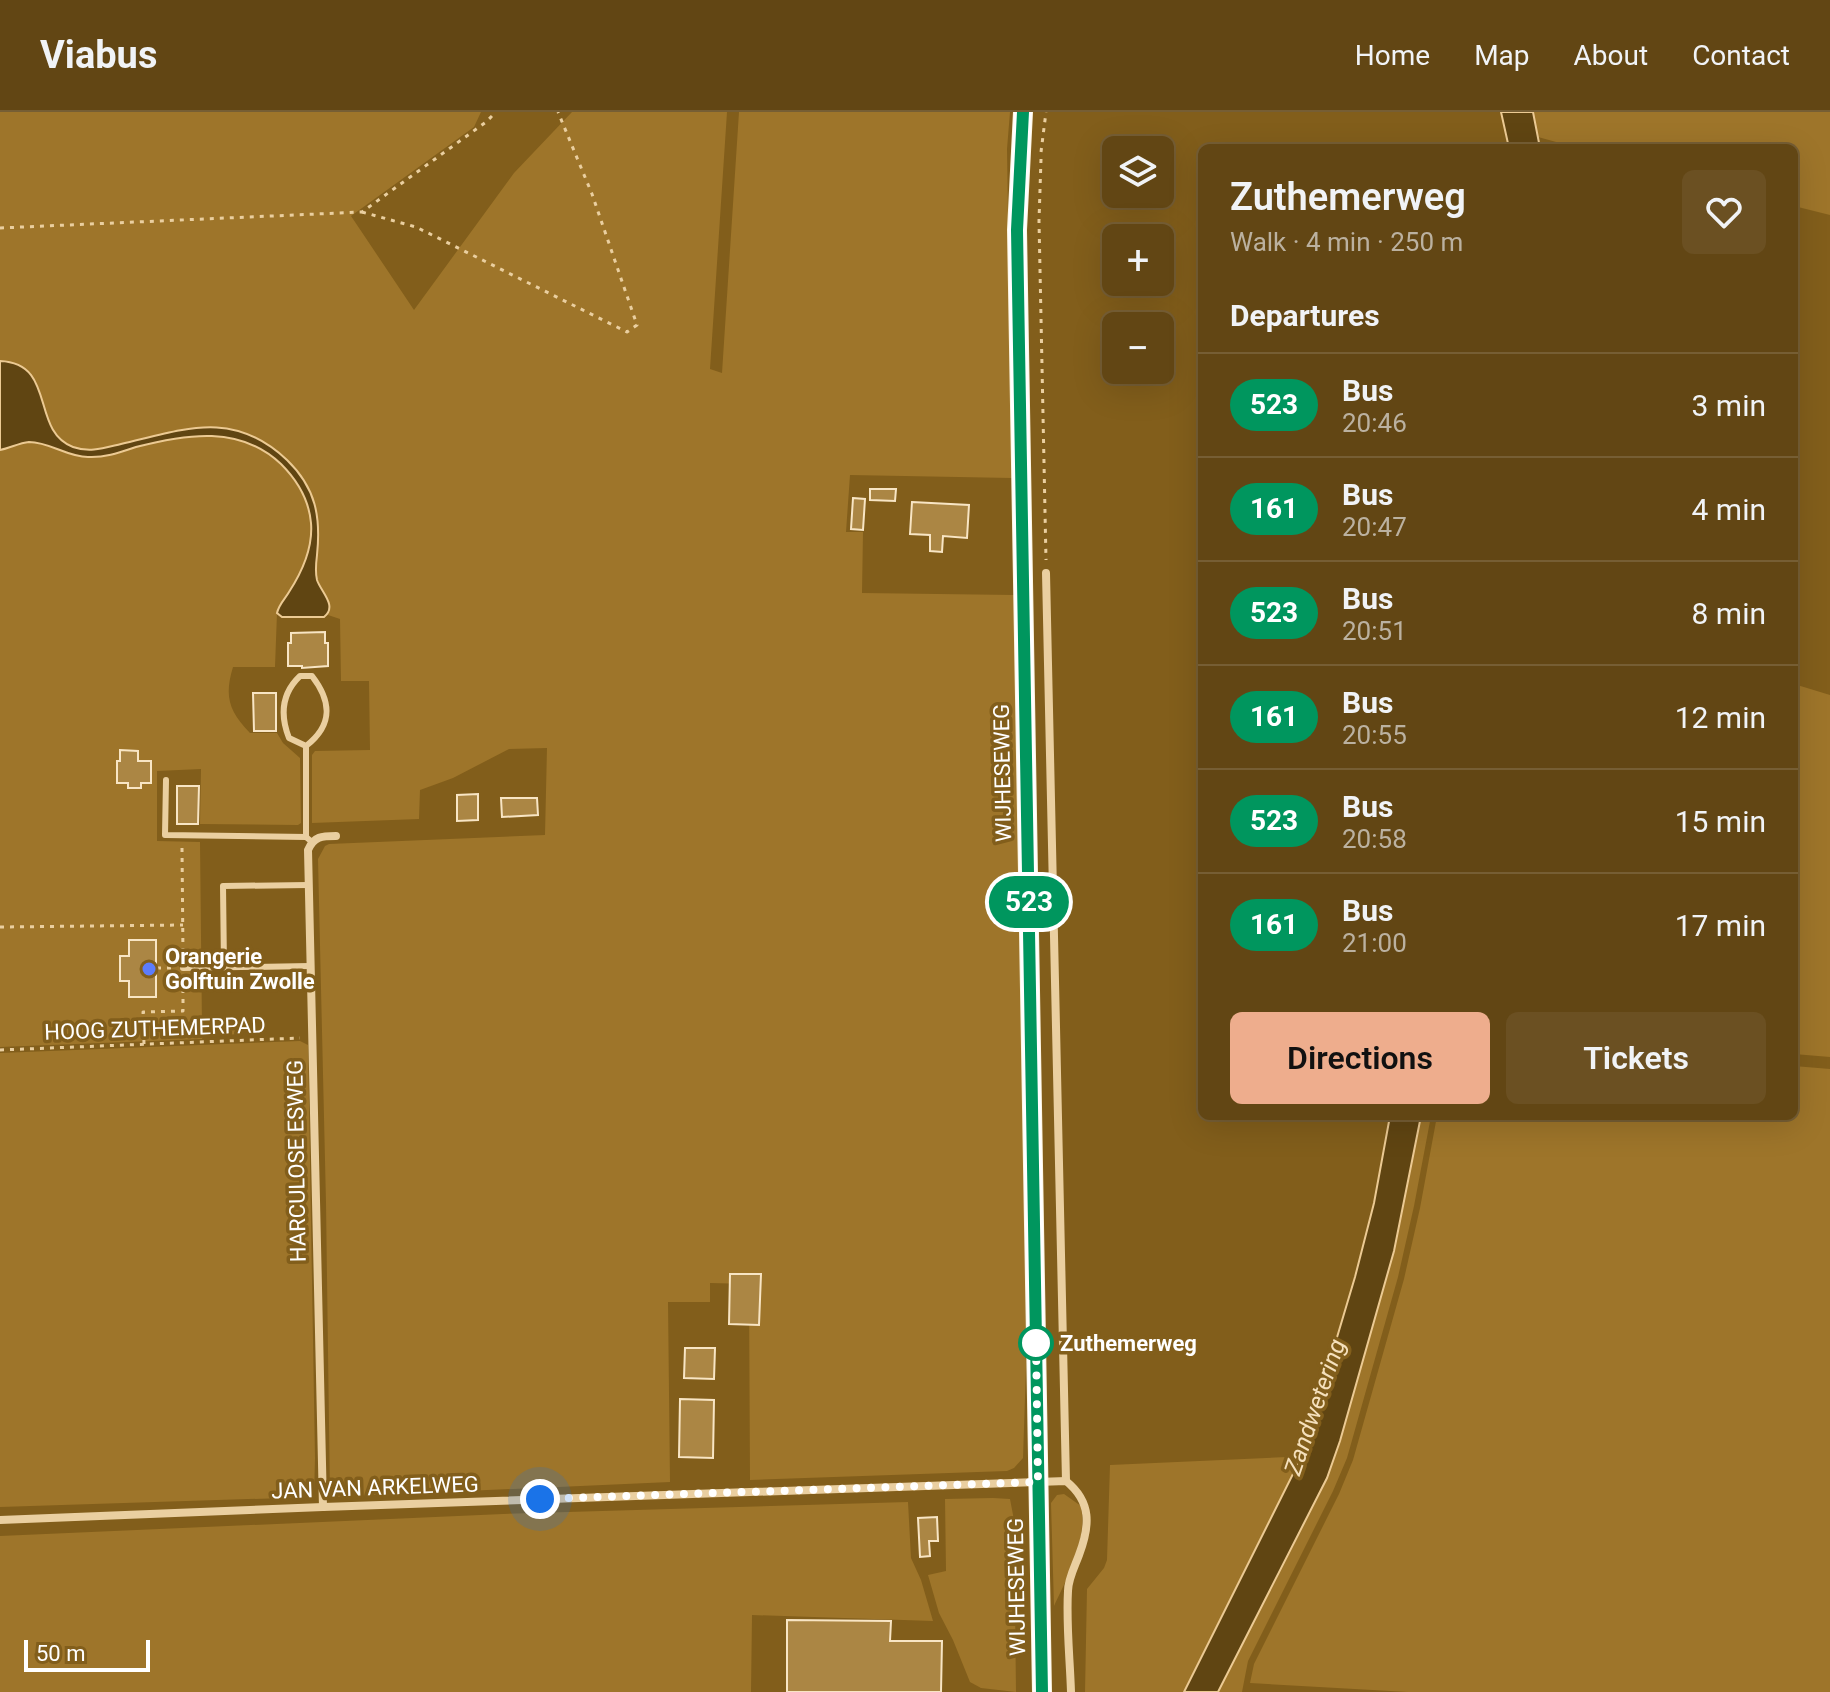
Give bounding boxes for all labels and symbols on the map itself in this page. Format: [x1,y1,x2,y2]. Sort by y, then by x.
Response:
street label: WIJHESEWEG [989,704,1016,842]
line badge: 523 [983,876,1075,928]
place label: Orangerie Golftuin Zwolle [165,944,315,994]
marker: Orangerie Golftuin Zwolle [140,960,158,978]
street label: HOOG ZUTHEMERPAD [44,1012,266,1045]
street label: HARCULOSE ESWEG [282,1060,311,1262]
marker: Zuthemerweg [1019,1326,1053,1360]
place label: Zuthemerweg [1060,1331,1197,1356]
water label: Zandwetering [1278,1335,1351,1480]
street label: JAN VAN ARKELWEG [271,1471,479,1504]
your location [520,1479,560,1519]
street label: WIJHESEWEG [1003,1518,1030,1656]
scale bar [24,1636,150,1672]

